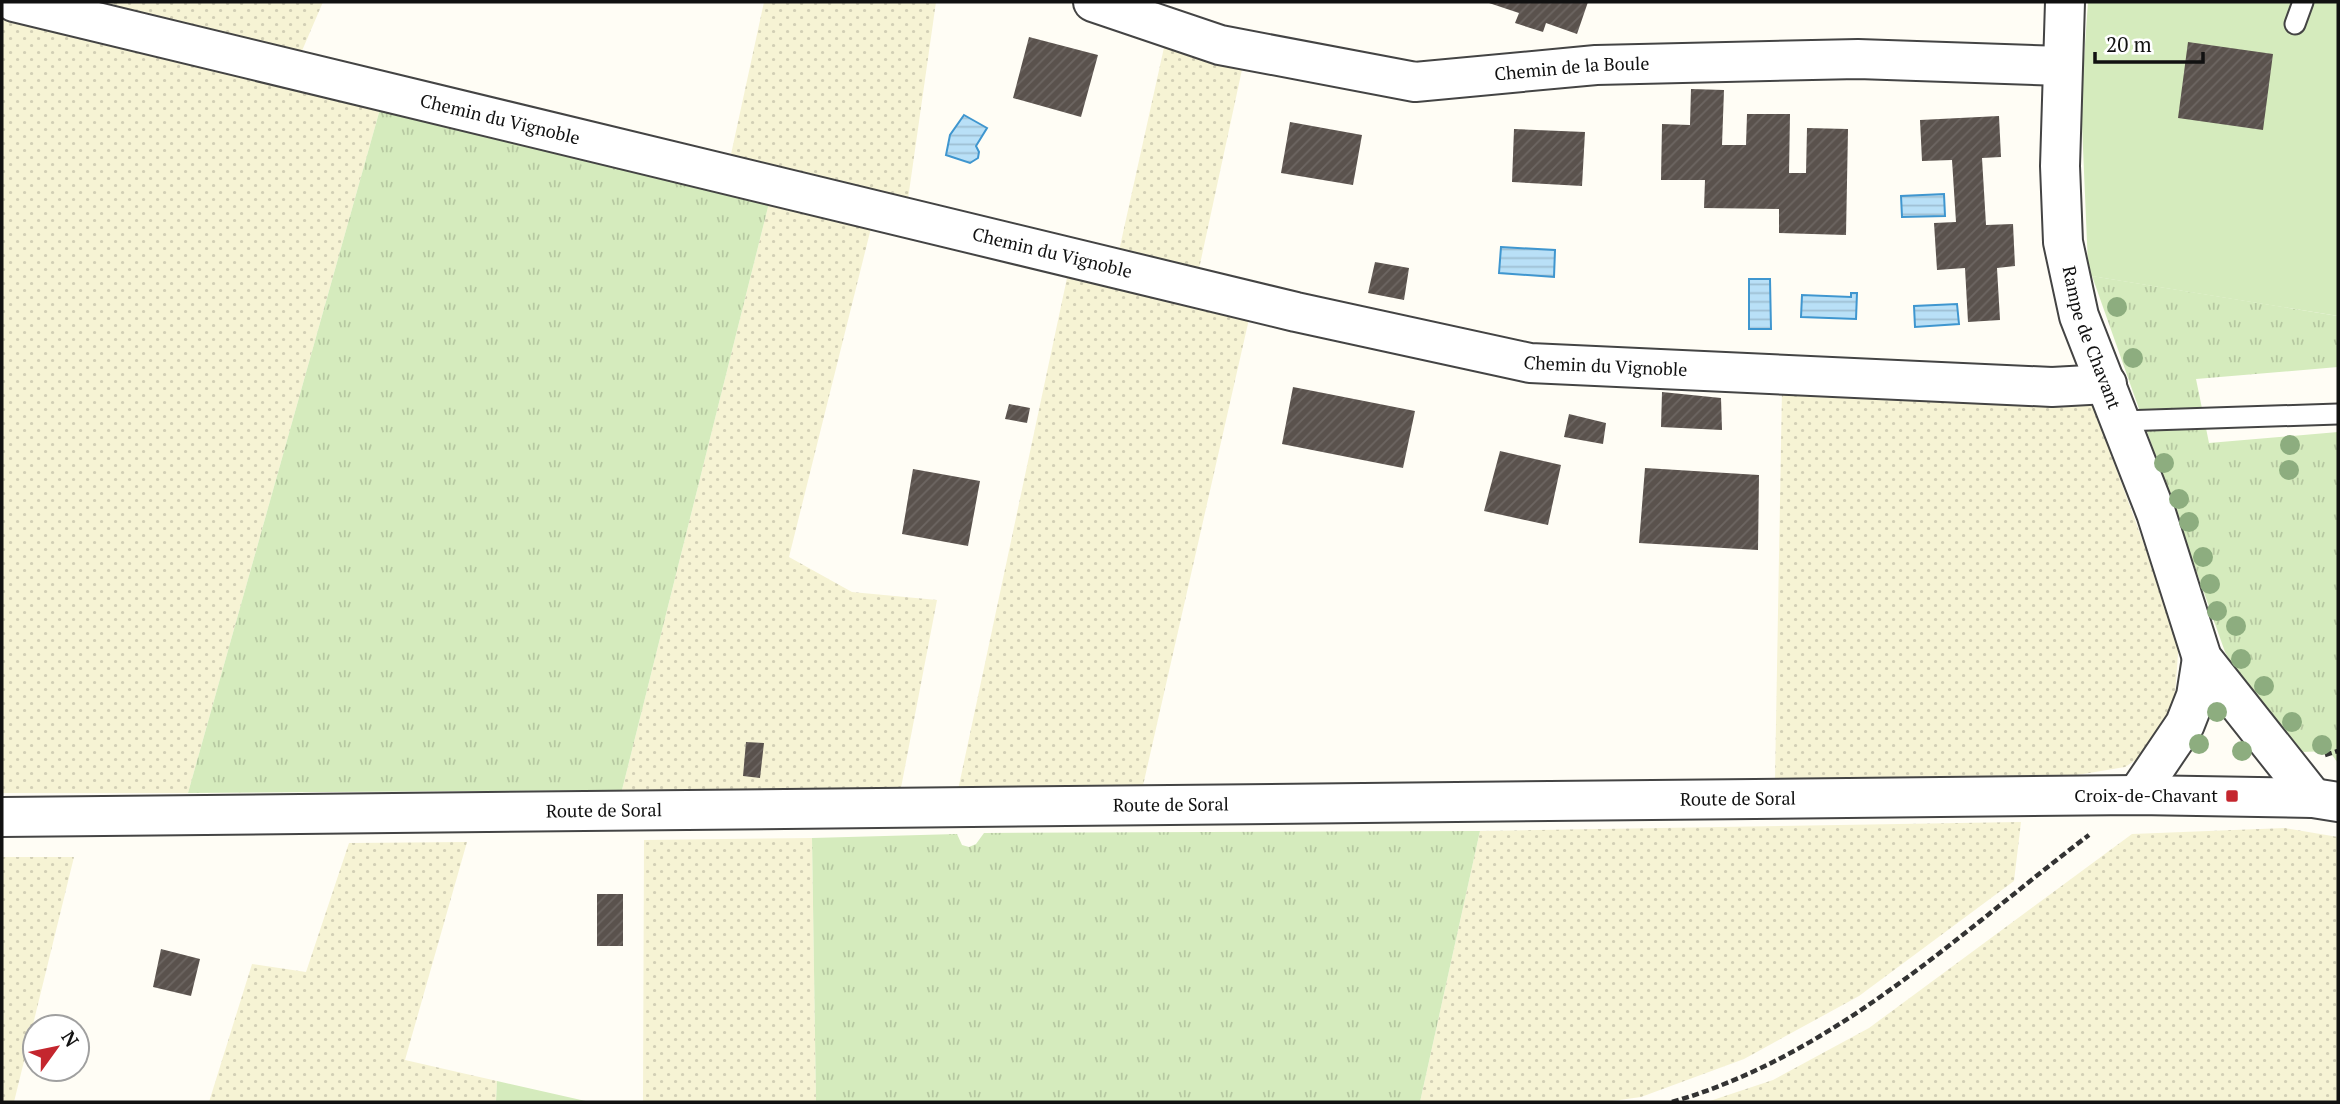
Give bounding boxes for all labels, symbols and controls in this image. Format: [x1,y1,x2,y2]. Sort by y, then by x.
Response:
scale bar [2095,21,2204,65]
text: 20 m [2106,30,2152,58]
street label: Chemin de la Boule [1493,51,1650,85]
street label: Chemin du Vignoble [418,88,583,149]
street label: Chemin du Vignoble [970,221,1135,283]
street label: Rampe de Chavant [2057,264,2127,413]
street label: Chemin du Vignoble [1522,349,1688,381]
place label: Croix-de-Chavant [2074,783,2218,807]
street label: Route de Soral [1680,786,1796,811]
marker: Croix-de-Chavant [2224,788,2240,804]
street label: Route de Soral [1113,791,1229,817]
street label: Route de Soral [546,797,662,822]
north arrow [21,1013,91,1083]
text: N [56,1026,85,1052]

